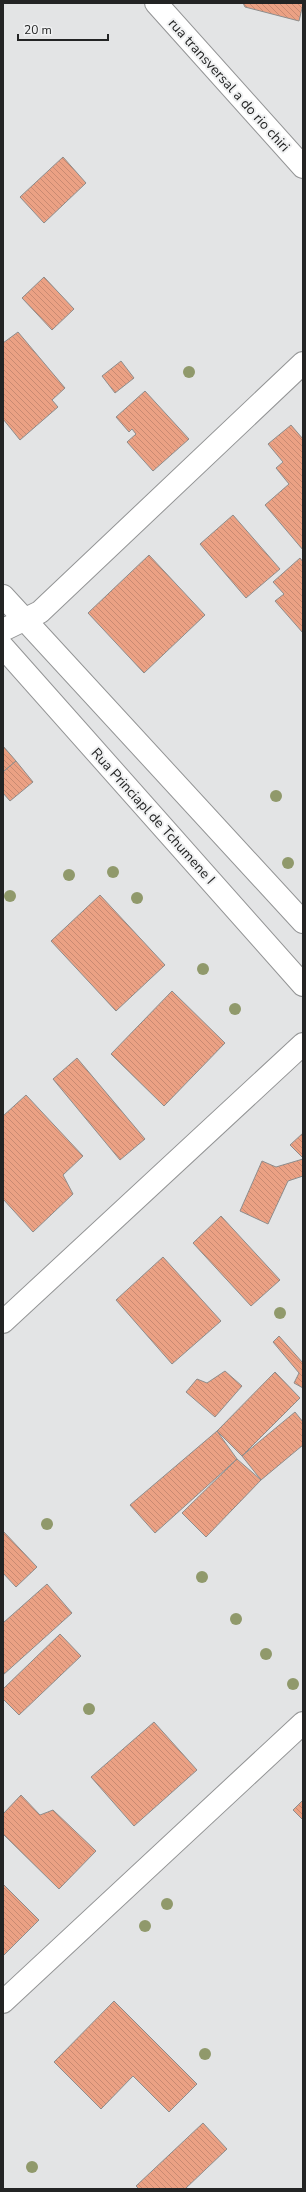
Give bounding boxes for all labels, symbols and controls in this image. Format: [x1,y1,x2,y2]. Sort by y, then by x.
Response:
street label: rua transversal a do rio chiri [164,14,294,156]
scale bar [18,16,108,42]
text: 20 m [24,22,52,38]
street label: Rua Princiapl de Tchumene I [87,744,219,888]

